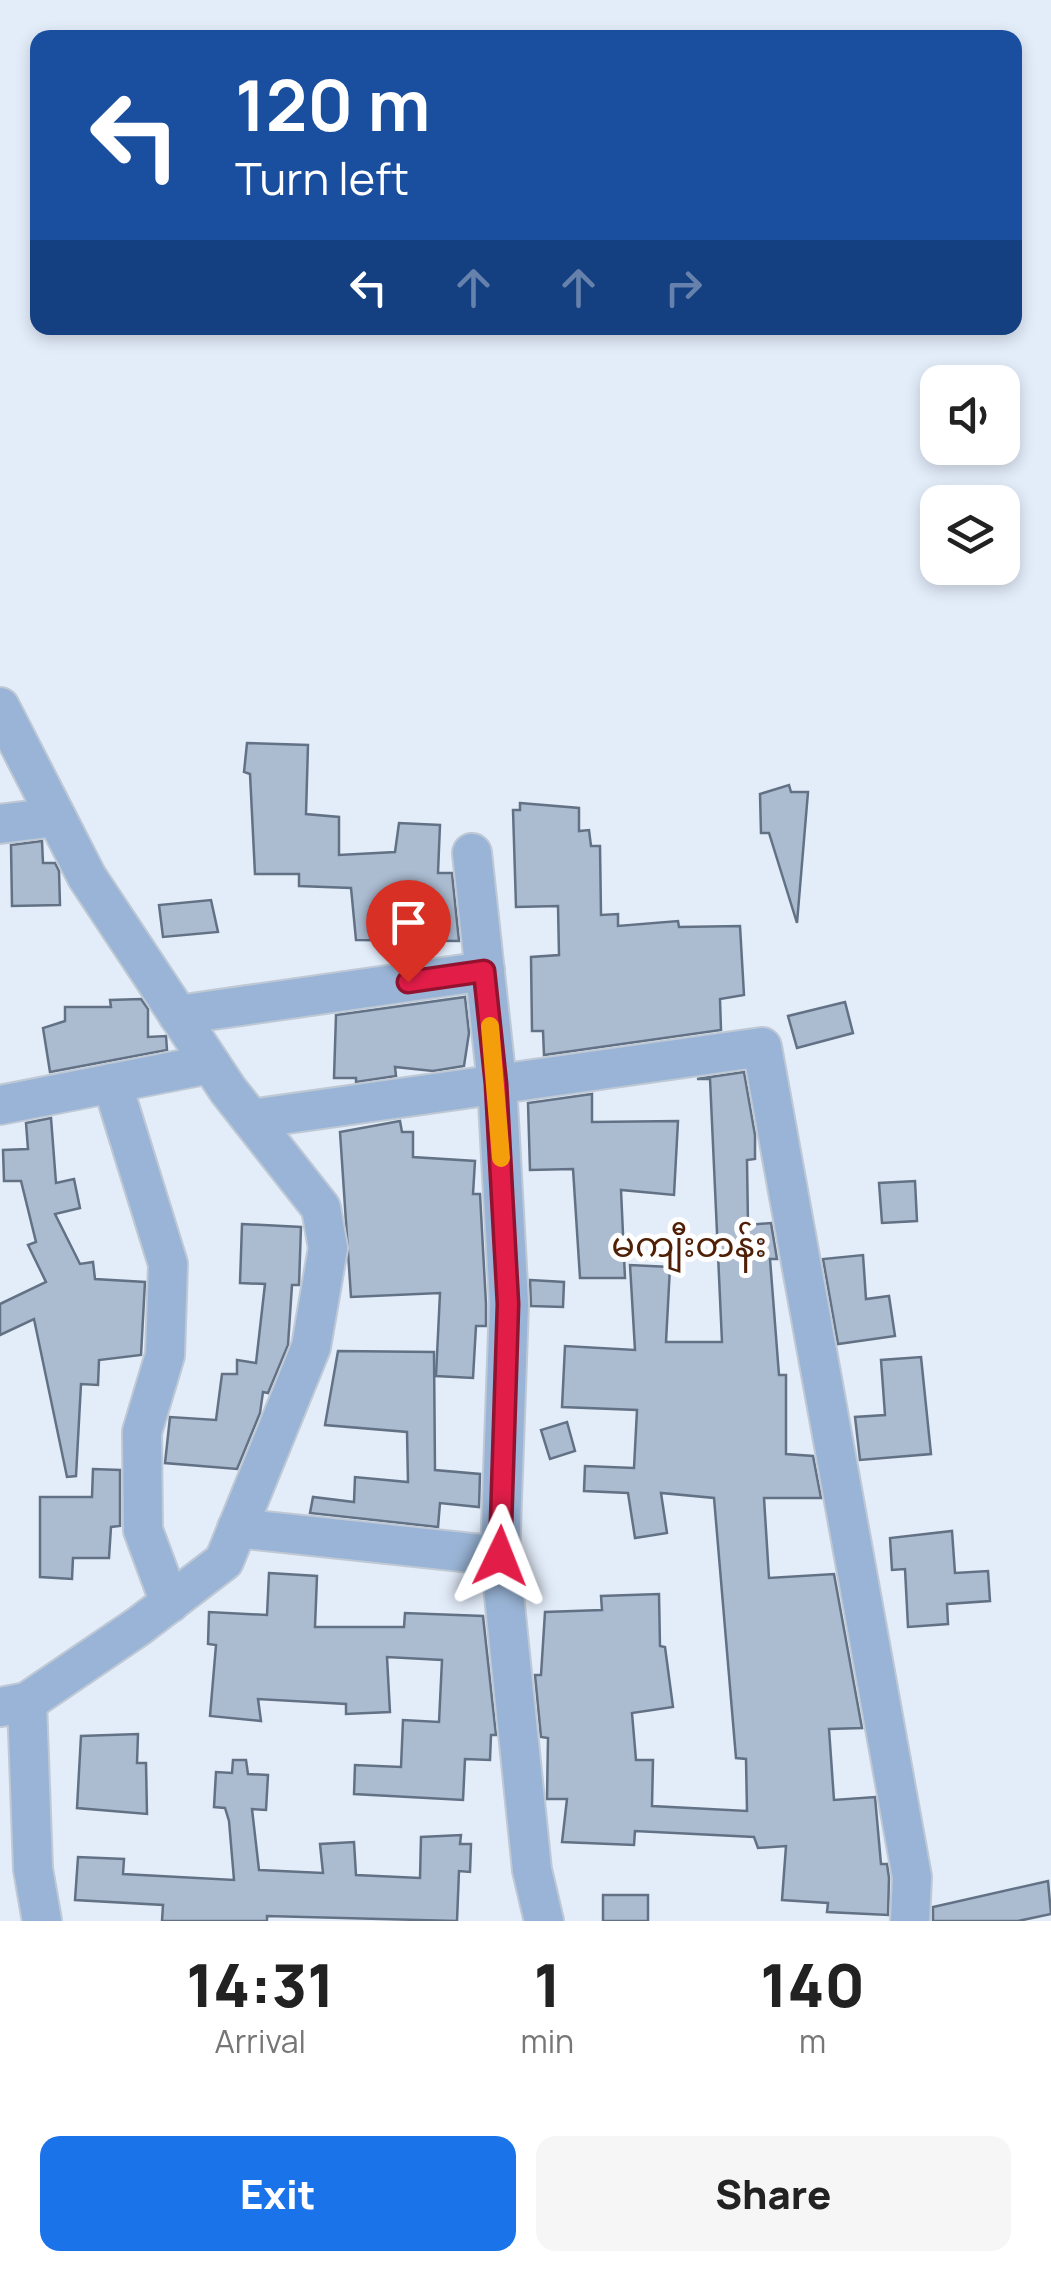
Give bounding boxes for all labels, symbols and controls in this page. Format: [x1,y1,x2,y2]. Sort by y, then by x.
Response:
text: 120 m [235,56,430,152]
icon: left [70,70,200,200]
text: Turn left [235,147,409,209]
icon: left [341,260,396,315]
icon: ahead [446,260,501,315]
icon: ahead [551,260,606,315]
icon: right [656,260,711,315]
map controls [920,365,1020,585]
button: sound [920,365,1020,465]
button: layers [920,485,1020,585]
pin [366,880,451,983]
icon: arrive [381,895,436,950]
district label: မကျီးတန်း [611,1220,767,1274]
position arrow [448,1504,552,1608]
text: 14:31 [186,1943,334,2025]
text: 1 [534,1943,561,2025]
text: 140 [760,1943,865,2025]
text: Arrival [215,2019,306,2063]
text: min [521,2019,574,2063]
text: m [799,2019,826,2063]
button: Exit [40,2136,516,2251]
button: Share [536,2136,1011,2251]

